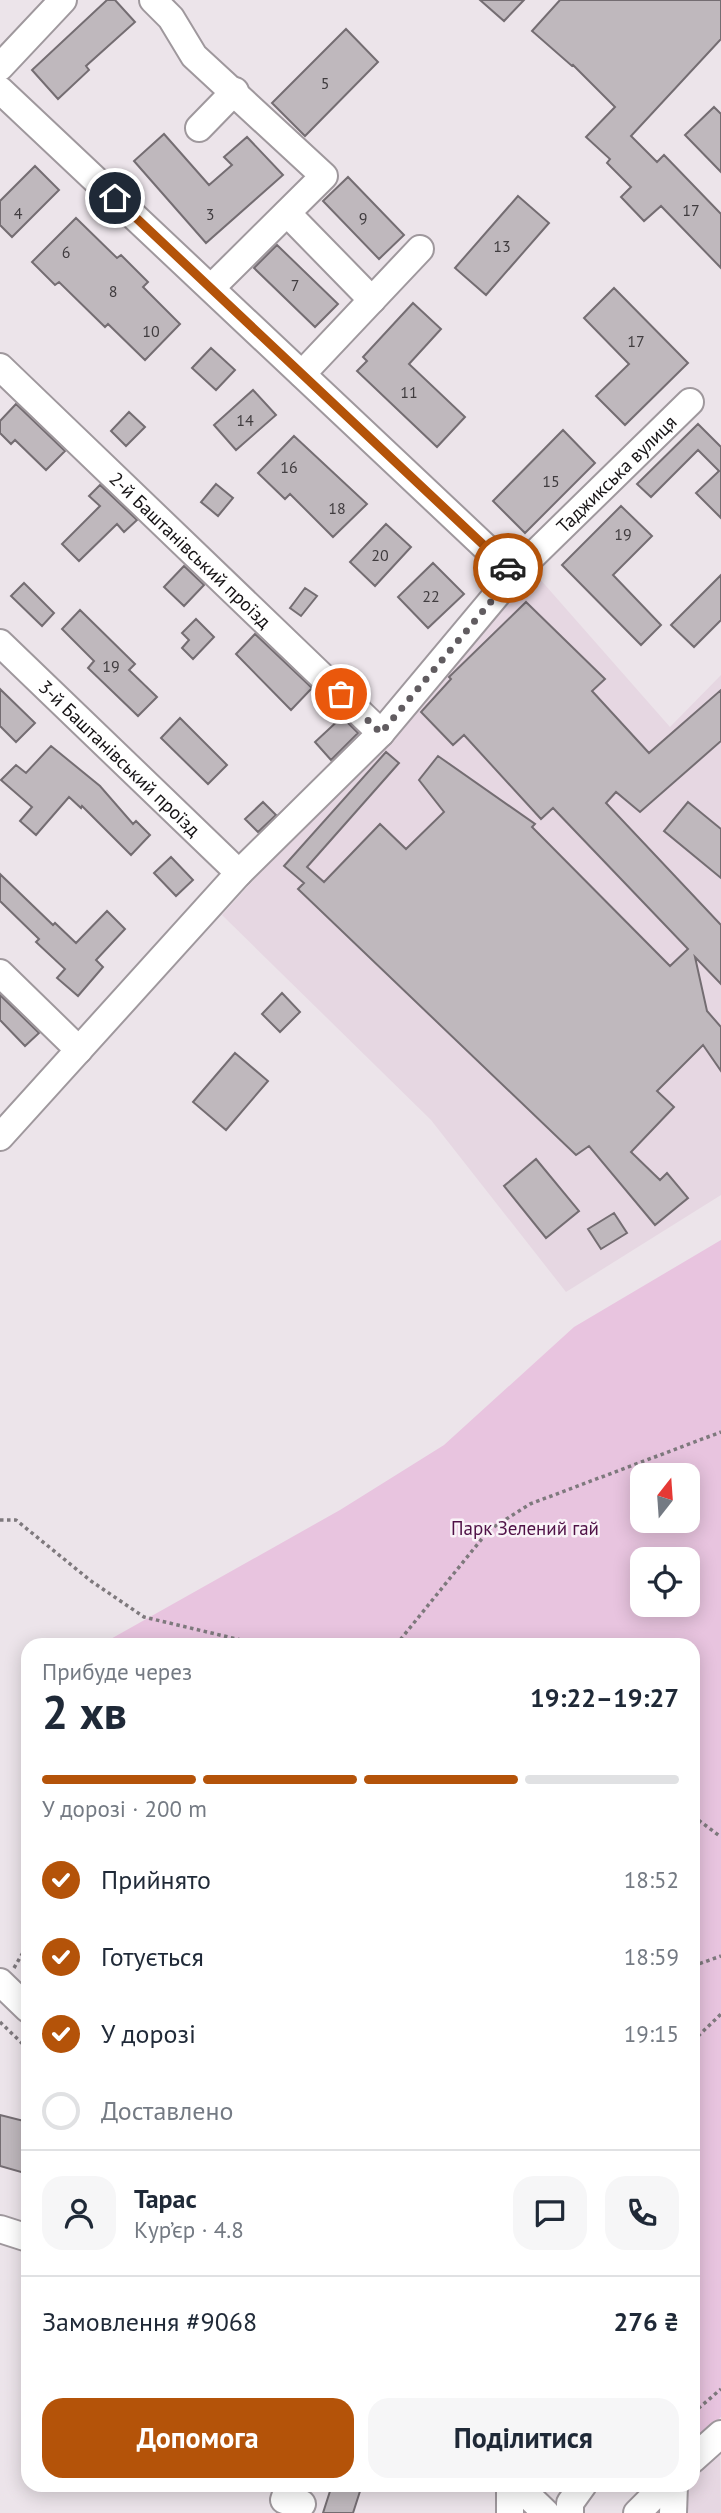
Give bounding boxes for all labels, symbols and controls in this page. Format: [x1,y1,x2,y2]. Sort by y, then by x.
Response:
house number: 5 [321,73,329,93]
pin [85,168,145,228]
icon: home [96,179,134,217]
house number: 17 [682,200,700,220]
house number: 4 [14,203,23,223]
house number: 3 [206,204,214,224]
house number: 9 [359,208,367,228]
house number: 13 [493,236,511,256]
house number: 6 [62,242,70,262]
house number: 7 [291,275,299,295]
house number: 8 [109,281,117,301]
house number: 10 [142,321,160,341]
house number: 17 [627,331,645,351]
house number: 11 [400,382,418,402]
house number: 14 [236,410,254,430]
street label: Таджикська вулиця [551,410,681,538]
house number: 16 [280,457,298,477]
street label: 2-й Баштанівський проїзд [104,467,276,633]
house number: 15 [542,471,560,491]
house number: 18 [328,498,346,518]
house number: 19 [614,524,632,544]
courier [473,533,543,603]
house number: 20 [371,545,389,565]
icon: car [489,549,527,587]
house number: 22 [422,586,440,606]
house number: 19 [102,656,120,676]
pin [311,664,371,724]
street label: 3-й Баштанівський проїзд [34,675,206,841]
icon: bag [322,675,360,713]
north arrow [630,1463,700,1533]
map controls [630,1463,700,1617]
park label: Парк Зелений гай [451,1516,599,1540]
button: locate [630,1547,700,1617]
text: Прибуде через [42,1657,192,1686]
text: 19:22–19:27 [530,1681,679,1714]
text: 2 хв [42,1682,127,1742]
text: У дорозі · 200 m [42,1794,207,1823]
icon: check [42,1861,80,1899]
text: Прийнято [101,1863,211,1896]
text: 18:52 [624,1865,679,1894]
icon: check [42,1938,80,1976]
text: Готується [101,1940,204,1973]
text: 18:59 [624,1942,679,1971]
icon: check [42,2015,80,2053]
text: У дорозі [101,2017,196,2050]
text: 19:15 [624,2019,679,2048]
text: Доставлено [101,2094,234,2127]
button: person [42,2176,116,2250]
button: chat [513,2176,587,2250]
button: phone [605,2176,679,2250]
text: Тарас [134,2182,197,2215]
text: Кур’єр · 4.8 [134,2215,244,2244]
text: Замовлення #9068 [42,2305,257,2338]
text: 276 ₴ [613,2305,679,2338]
button: Допомога [42,2398,354,2478]
button: Поділитися [368,2398,679,2478]

